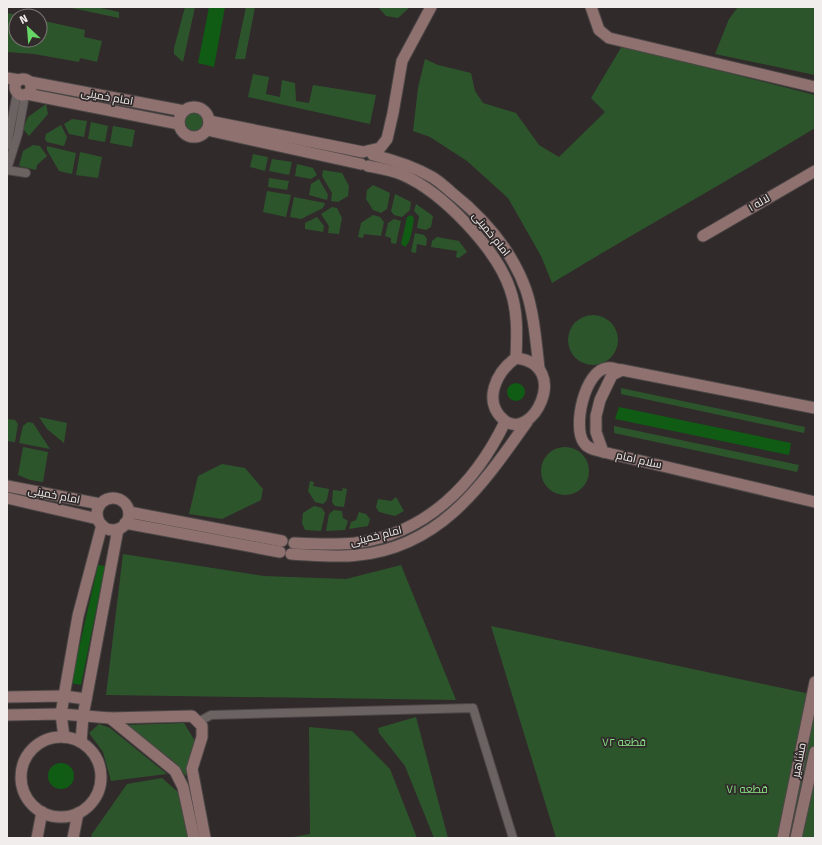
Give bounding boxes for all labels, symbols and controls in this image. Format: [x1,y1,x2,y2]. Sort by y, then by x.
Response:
north arrow [8,8,48,48]
text: N [18,12,30,27]
street label: امام خمینی [80,86,134,109]
street label: لاله ۱ [746,192,772,214]
street label: امام خمینی [469,209,513,259]
street label: سلام امام [615,448,663,473]
street label: امام خمینی [27,484,81,507]
street label: امام خمینی [349,523,403,550]
park label: قطعه ۷۲ [602,736,646,749]
street label: مشاهیر [789,742,809,779]
park label: قطعه ۷۱ [726,783,768,796]

